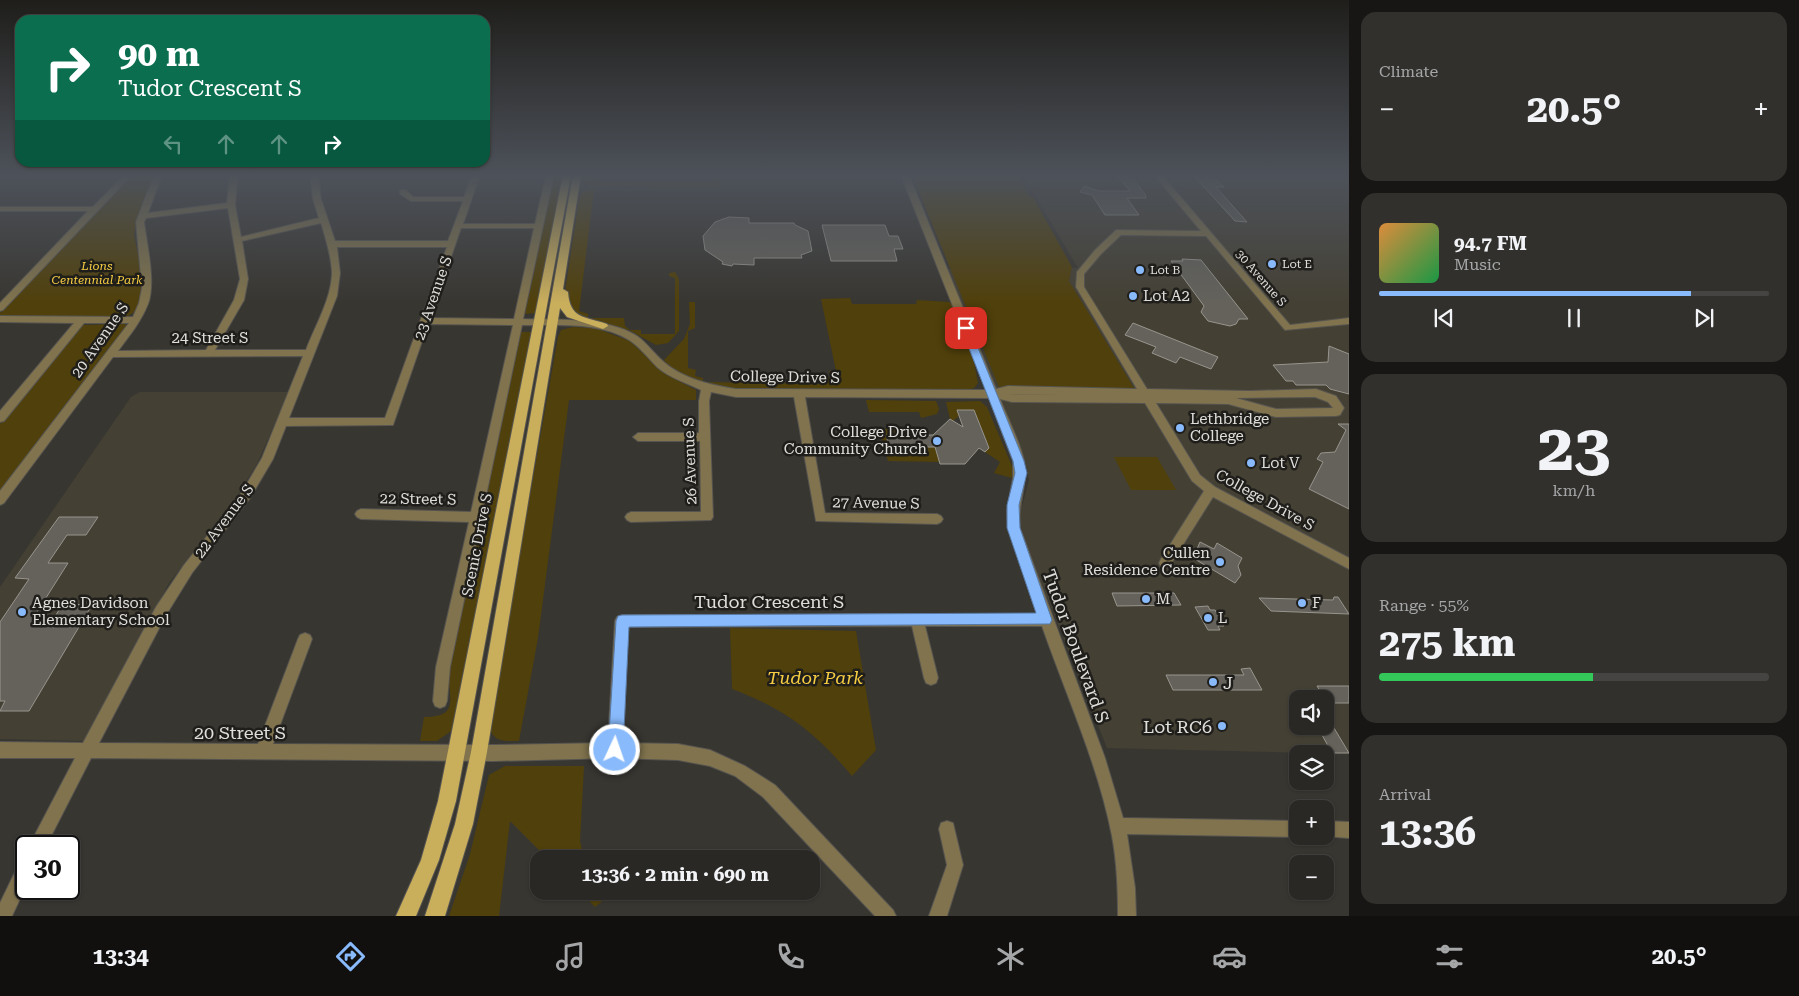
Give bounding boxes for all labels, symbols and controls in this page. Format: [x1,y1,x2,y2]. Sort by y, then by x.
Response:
text: 90 m [118,34,200,75]
icon: right [35,35,100,100]
text: Climate [1379,62,1438,81]
text: Tudor Crescent S [118,76,302,101]
text: 20.5° [1527,87,1621,131]
text: − [1379,93,1395,126]
text: + [1753,93,1769,126]
icon: left [159,130,187,158]
icon: ahead [212,130,240,158]
icon: ahead [265,130,293,158]
icon: right [318,130,346,158]
text: 94.7 FM [1454,232,1527,255]
street label: 30 Avenue S [1233,247,1289,309]
street label: 23 Avenue S [410,254,456,342]
text: Music [1454,255,1501,274]
place label: Lot E [1282,257,1312,271]
marker: Lot E [1266,258,1278,270]
park label: Lions Centennial Park [52,259,143,287]
place label: Lot B [1150,263,1180,277]
marker: Lot B [1134,264,1146,276]
place label: Lot A2 [1143,287,1190,305]
marker: Lot A2 [1127,290,1139,302]
street label: 20 Avenue S [68,299,132,381]
icon: previous [1430,304,1458,332]
icon: pause [1560,304,1588,332]
icon: next [1690,304,1718,332]
pin [945,307,987,349]
icon: arrive [952,314,980,342]
street label: 24 Street S [172,329,248,347]
street label: College Drive S [730,367,840,387]
place label: Lethbridge College [1190,410,1269,445]
text: 23 [1538,410,1610,486]
street label: 26 Avenue S [679,417,701,505]
marker: Lethbridge College [1174,422,1186,434]
place label: College Drive Community Church [784,423,927,458]
marker: College Drive Community Church [931,435,943,447]
place label: Lot V [1261,454,1300,472]
marker: Lot V [1245,457,1257,469]
street label: College Drive S [1213,465,1317,535]
street label: 22 Avenue S [190,481,258,561]
text: km/h [1553,481,1595,500]
street label: 22 Street S [379,489,457,509]
street label: Scenic Drive S [458,492,496,598]
street label: 27 Avenue S [832,493,920,513]
place label: Cullen Residence Centre [1083,544,1210,579]
marker: Cullen Residence Centre [1214,556,1226,568]
street label: Tudor Boulevard S [1038,566,1114,726]
place label: M [1156,590,1170,608]
street label: Tudor Crescent S [694,591,844,612]
marker: M [1140,593,1152,605]
place label: Agnes Davidson Elementary School [32,594,170,629]
place label: F [1312,594,1321,612]
text: Range · 55% [1379,596,1469,615]
marker: F [1296,597,1308,609]
marker: Agnes Davidson Elementary School [16,606,28,618]
place label: L [1218,609,1227,627]
marker: L [1202,612,1214,624]
text: 275 km [1379,621,1515,665]
park label: Tudor Park [767,667,863,688]
place label: J [1223,672,1233,693]
marker: J [1207,676,1219,688]
map controls [1289,690,1334,900]
button: sound [1289,690,1334,735]
place label: Lot RC6 [1143,716,1212,737]
marker: Lot RC6 [1216,720,1228,732]
street label: 20 Street S [194,722,286,743]
position arrow [588,723,640,775]
button: layers [1289,745,1334,790]
text: Arrival [1379,785,1431,804]
button: + [1289,800,1334,845]
text: 13:36 [1379,810,1476,854]
speed limit sign: 30 [15,835,80,900]
button: − [1289,855,1334,900]
text: 13:36 · 2 min · 690 m [581,863,769,886]
icon: directions [333,939,368,974]
icon: music [553,939,588,974]
icon: phone [773,939,808,974]
icon: climate [993,939,1028,974]
icon: car [1212,939,1247,974]
icon: filters [1432,939,1467,974]
text: 13:34 [92,944,149,969]
text: 20.5° [1652,944,1707,969]

